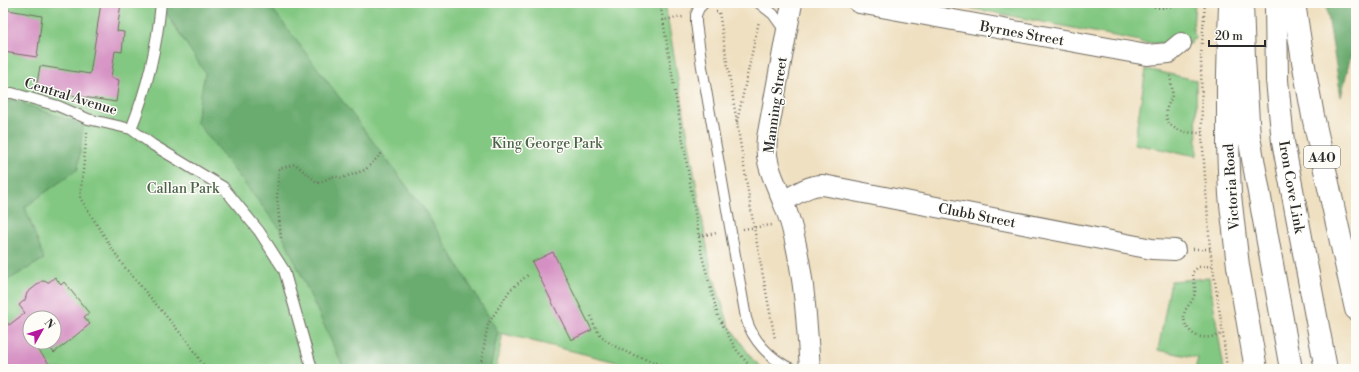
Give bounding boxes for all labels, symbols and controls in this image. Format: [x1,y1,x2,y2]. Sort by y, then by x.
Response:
street label: Byrnes Street [977,18,1065,50]
scale bar [1209,22,1265,48]
text: 20 m [1215,29,1243,44]
street label: Manning Street [760,56,792,155]
street label: Central Avenue [22,74,119,120]
park label: King George Park [492,135,603,153]
street label: Iron Cove Link [1274,139,1308,236]
street label: Victoria Road [1220,143,1244,232]
road number: A40 [1304,146,1340,168]
park label: Callan Park [147,180,220,198]
street label: Clubb Street [937,200,1017,232]
north arrow [22,310,62,350]
text: N [41,317,57,332]

